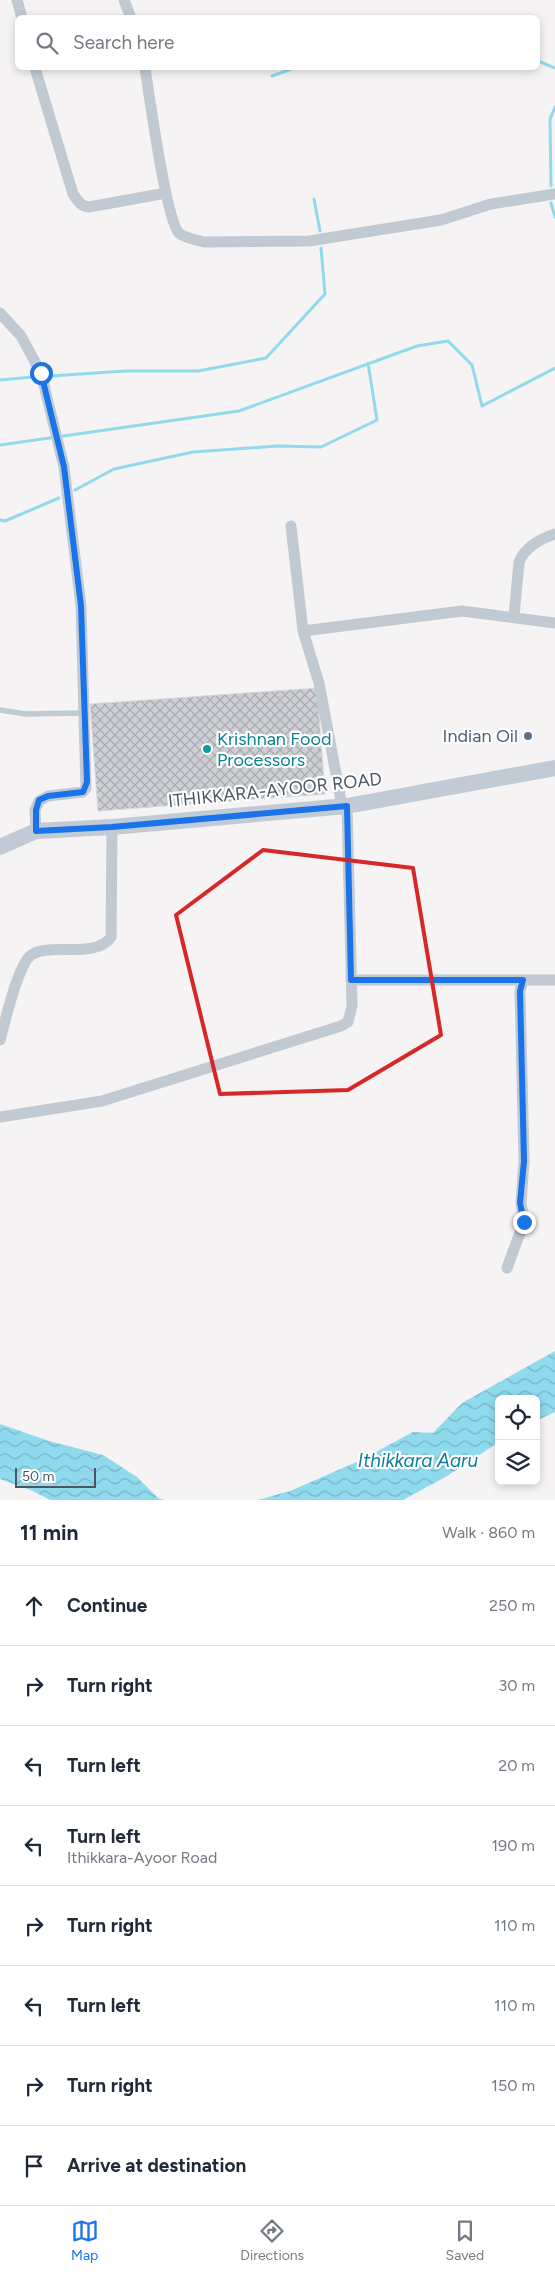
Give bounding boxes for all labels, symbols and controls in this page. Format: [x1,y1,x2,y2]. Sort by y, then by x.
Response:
search box [15,15,540,70]
icon: search [33,29,61,57]
text: Search here [73,31,175,54]
route start [30,362,53,385]
place label: Indian Oil [443,725,518,747]
place label: Krishnan Food Processors [217,728,331,771]
marker: Indian Oil [522,730,534,742]
marker: Krishnan Food Processors [201,743,213,755]
street label: ITHIKKARA-AYOOR ROAD [167,768,383,812]
route end [513,1211,536,1234]
map controls [495,1395,540,1485]
button: locate [495,1395,540,1440]
button: layers [495,1440,540,1485]
water label: Ithikkara Aaru [358,1449,479,1472]
scale bar [15,1465,96,1488]
text: 50 m [22,1468,54,1485]
text: 11 min [20,1520,78,1545]
text: Walk · 860 m [442,1523,535,1542]
icon: ahead [20,1592,48,1620]
text: Continue [67,1594,147,1617]
text: 250 m [489,1596,535,1615]
icon: right [20,1672,48,1700]
text: Turn right [67,1674,153,1697]
text: 30 m [498,1676,535,1695]
icon: left [20,1752,48,1780]
text: Turn left [67,1754,141,1777]
text: 20 m [498,1756,535,1775]
text: Turn left [67,1825,141,1848]
icon: left [20,1832,48,1860]
text: 190 m [492,1836,535,1855]
text: Ithikkara-Ayoor Road [67,1848,217,1867]
icon: right [20,1912,48,1940]
text: Turn right [67,1914,153,1937]
text: 110 m [494,1916,535,1935]
icon: left [20,1992,48,2020]
text: Turn left [67,1994,141,2017]
text: 110 m [494,1996,535,2015]
icon: right [20,2072,48,2100]
text: Turn right [67,2074,153,2097]
text: 150 m [491,2076,535,2095]
icon: arrive [20,2152,48,2180]
text: Arrive at destination [67,2154,246,2177]
tab: Map [71,2217,99,2264]
tab: Directions [240,2217,304,2264]
tab: Saved [446,2217,484,2264]

